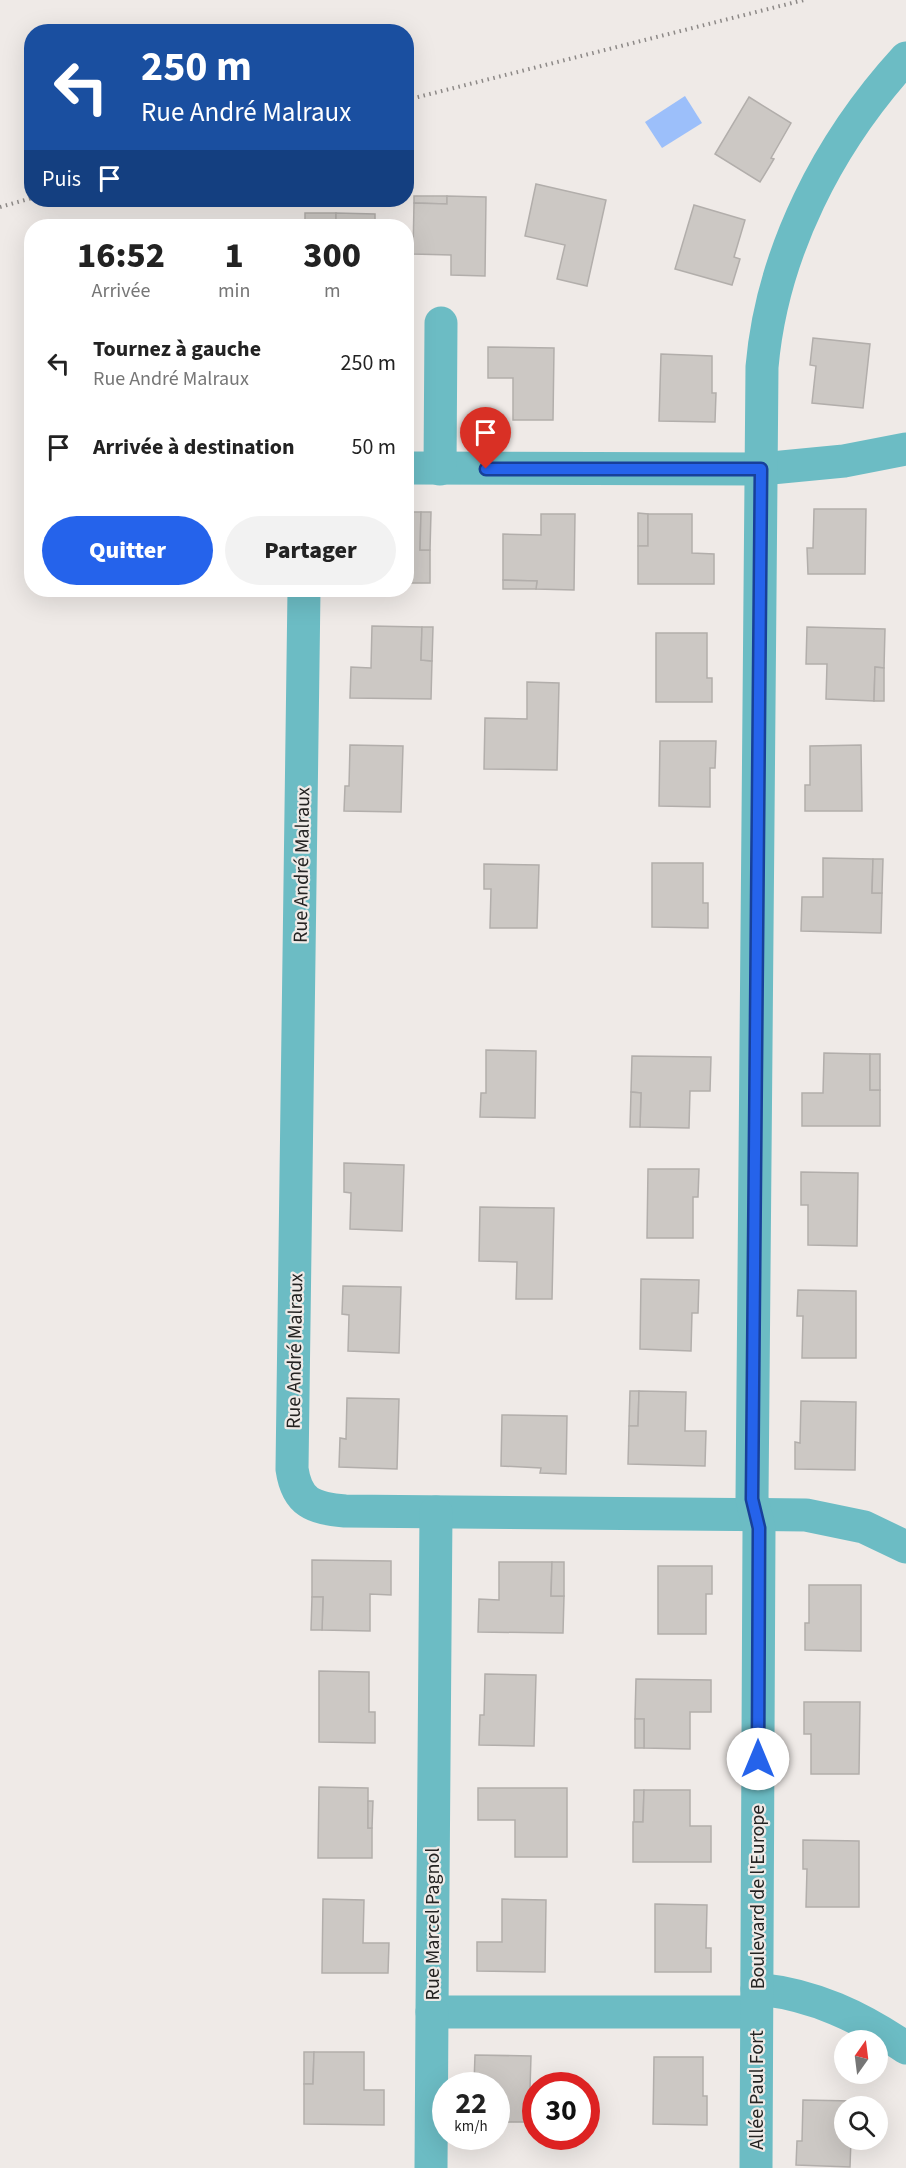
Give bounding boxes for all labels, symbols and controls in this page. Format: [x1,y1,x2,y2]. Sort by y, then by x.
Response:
text: 250 m [141,37,252,97]
icon: left [42,48,120,126]
text: Rue André Malraux [141,93,351,132]
icon: arrive [93,162,126,195]
text: Puis [42,163,81,195]
text: 16:52 [77,230,165,281]
text: 1 [225,230,244,281]
text: 300 [303,230,361,281]
text: Arrivée [92,277,150,305]
text: min [218,277,250,305]
text: m [324,277,340,305]
text: Tournez à gauche [93,333,261,365]
icon: left [42,347,75,380]
text: 250 m [341,347,396,379]
text: Rue André Malraux [93,365,249,393]
pin [460,407,511,469]
icon: arrive [469,416,502,449]
icon: arrive [42,431,75,464]
text: Arrivée à destination [93,431,295,463]
text: 50 m [351,431,396,463]
button: Quitter [42,516,213,585]
button: Partager [225,516,396,585]
street label: Rue André Malraux [287,787,317,943]
street label: Rue André Malraux [280,1273,310,1429]
position arrow [726,1727,790,1791]
street label: Boulevard de l'Europe [744,1805,772,1989]
street label: Rue Marcel Pagnol [419,1848,447,2000]
street label: Allée Paul Fort [743,2030,771,2150]
north arrow [834,2030,888,2084]
map controls [834,2030,888,2150]
speed limit sign: 30 [522,2072,600,2150]
text: 22 [455,2082,487,2125]
button: search [834,2096,888,2150]
text: km/h [454,2116,488,2137]

